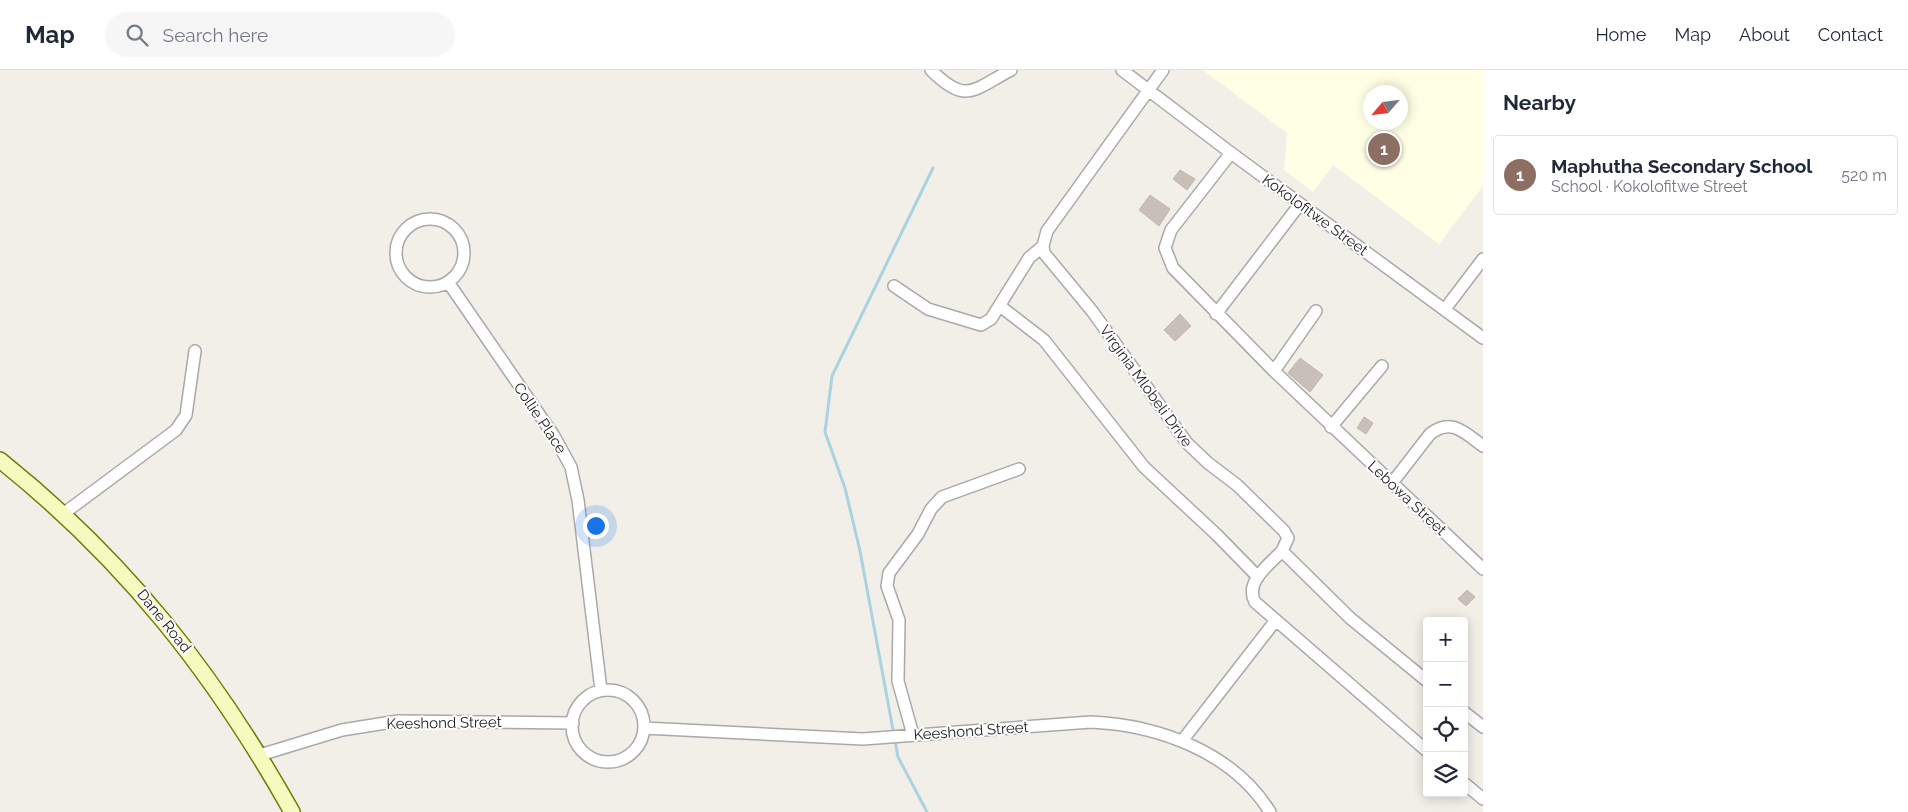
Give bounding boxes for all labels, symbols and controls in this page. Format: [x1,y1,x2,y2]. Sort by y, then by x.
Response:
search box [105,12,455,57]
text: Map [25,20,75,49]
icon: search [123,21,151,49]
text: Search here [163,24,268,46]
text: Home [1595,24,1646,45]
text: Map [1674,24,1711,45]
text: About [1739,24,1790,45]
text: Contact [1818,24,1883,45]
north arrow [1363,85,1408,130]
text: Nearby [1503,90,1576,115]
pin: 1 [1368,130,1400,168]
text: Maphutha Secondary School [1551,155,1812,177]
text: 1 [1516,166,1524,185]
text: 520 m [1841,166,1887,185]
street label: Kokolofitwe Street [1259,171,1371,259]
text: School · Kokolofitwe Street [1551,177,1748,196]
street label: Virginia Mlobeli Drive [1096,322,1196,451]
street label: Collie Place [510,379,570,457]
street label: Lebowa Street [1364,457,1450,539]
your location [583,513,609,539]
street label: Dane Road [133,586,195,656]
map controls [1423,617,1468,797]
button: + [1423,617,1468,662]
button: − [1423,662,1468,707]
button: locate [1423,707,1468,752]
street label: Keeshond Street [386,713,502,733]
street label: Keeshond Street [913,718,1029,744]
button: layers [1423,752,1468,797]

